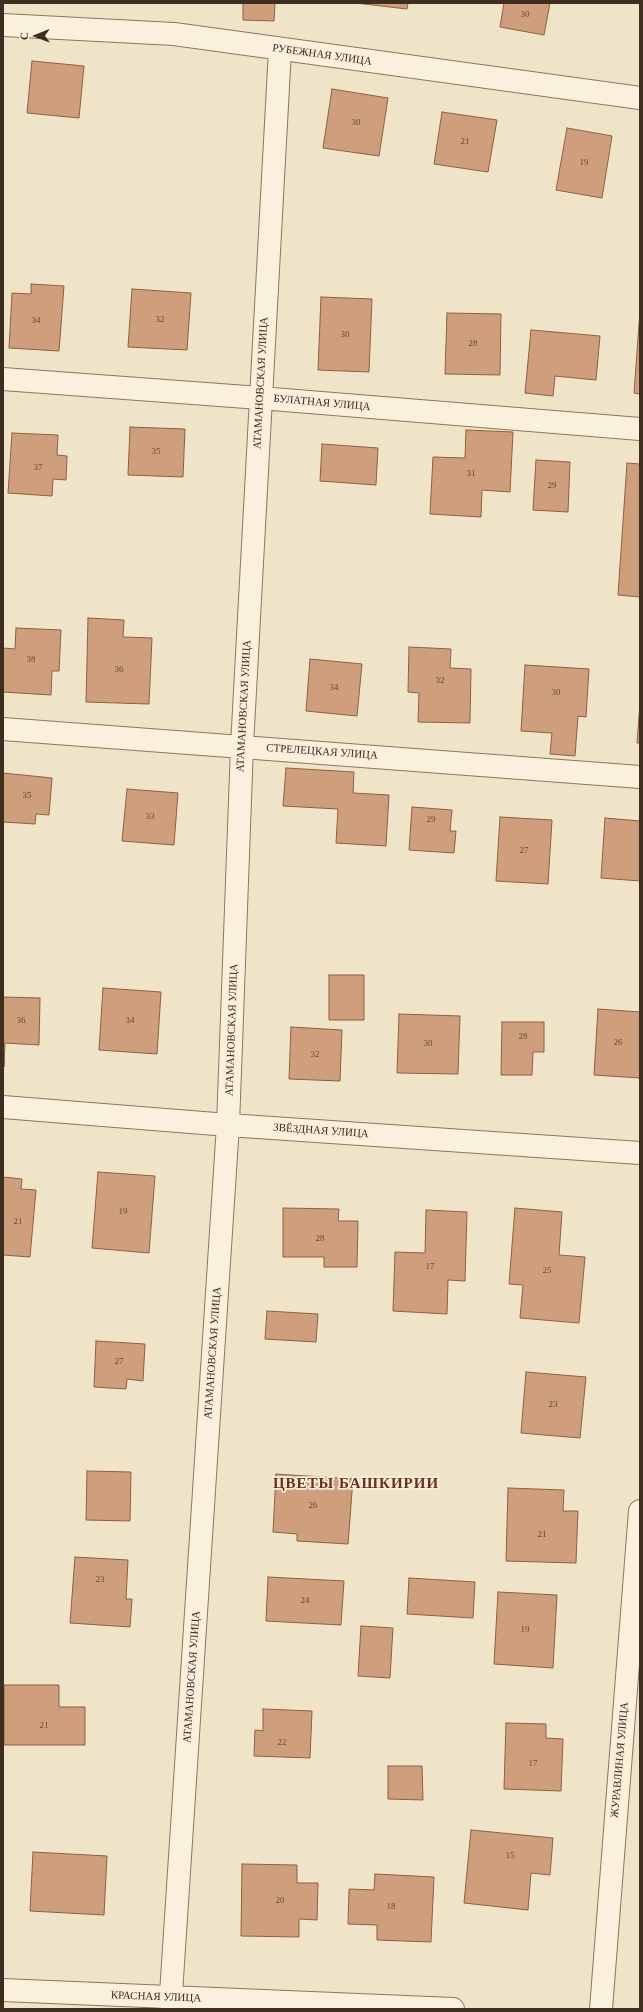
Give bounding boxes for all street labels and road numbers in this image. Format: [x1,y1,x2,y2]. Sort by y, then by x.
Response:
street label: РУБЕЖНАЯ УЛИЦА [271,41,373,69]
street label: АТАМАНОВСКАЯ УЛИЦА [251,316,271,450]
street label: БУЛАТНАЯ УЛИЦА [273,392,371,414]
street label: АТАМАНОВСКАЯ УЛИЦА [234,639,254,773]
street label: СТРЕЛЕЦКАЯ УЛИЦА [266,742,378,762]
street label: АТАМАНОВСКАЯ УЛИЦА [223,964,241,1096]
street label: ЗВЁЗДНАЯ УЛИЦА [273,1121,369,1141]
street label: АТАМАНОВСКАЯ УЛИЦА [202,1286,224,1420]
street label: АТАМАНОВСКАЯ УЛИЦА [181,1610,203,1744]
street label: ЖУРАВЛИНАЯ УЛИЦА [608,1702,632,1818]
street label: КРАСНАЯ УЛИЦА [111,1989,201,2005]

